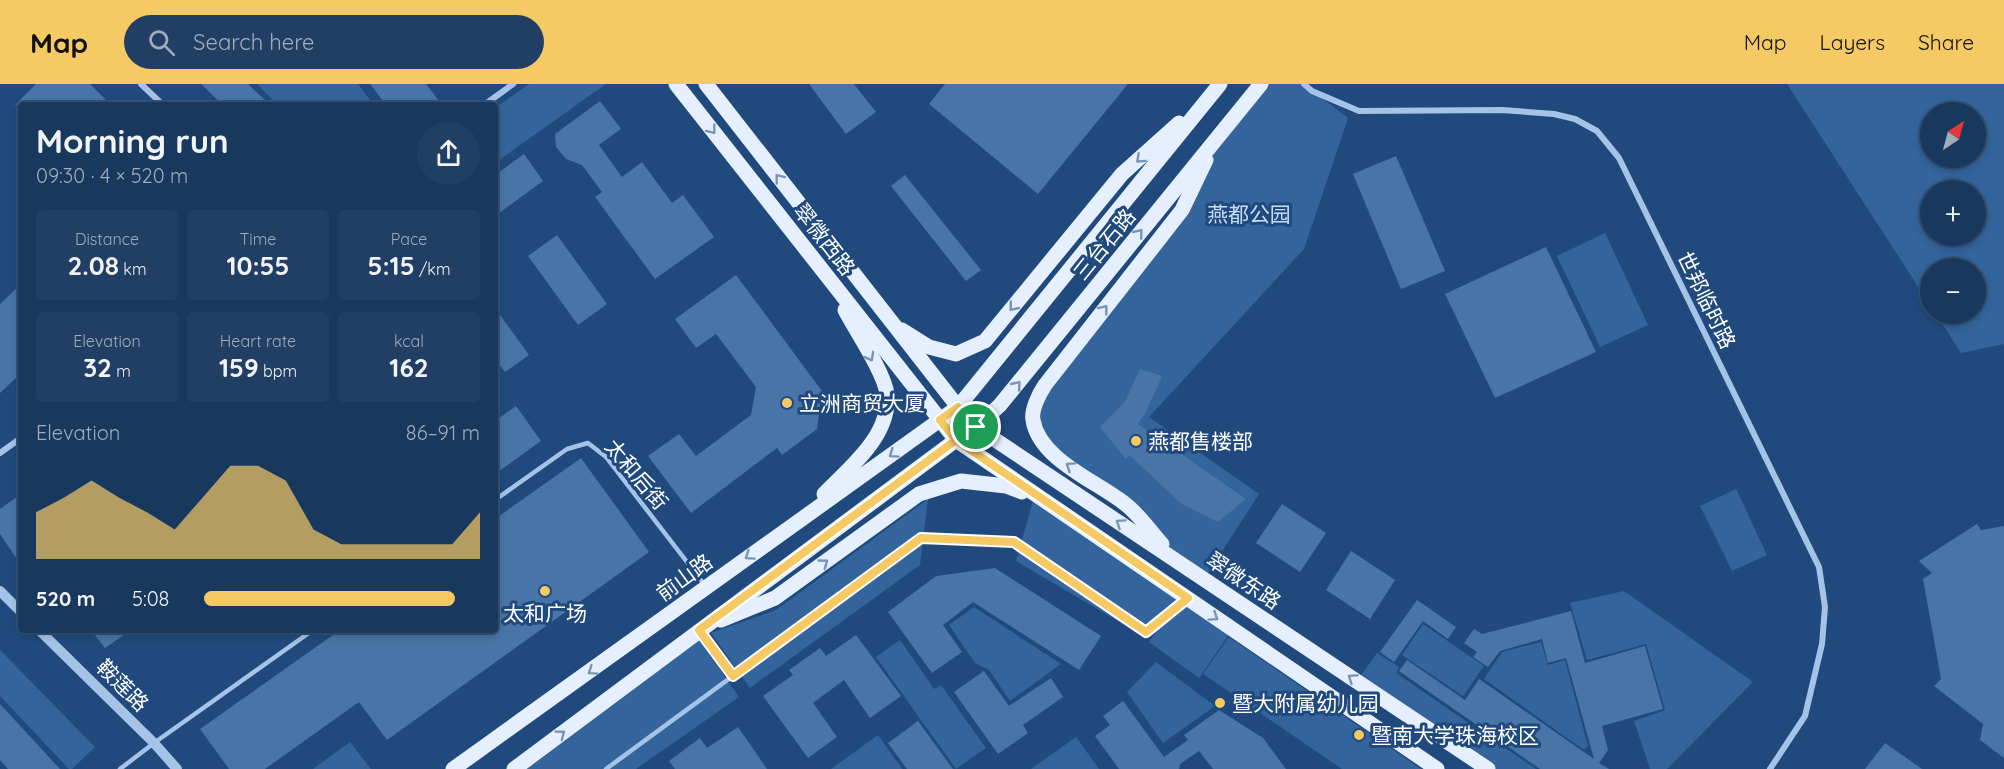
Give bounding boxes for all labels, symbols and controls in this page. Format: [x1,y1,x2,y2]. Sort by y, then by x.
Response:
search box [124,15,544,69]
text: Map [30,25,88,60]
icon: search [145,26,178,59]
text: Search here [193,28,315,56]
text: Map [1744,29,1787,55]
text: Layers [1820,29,1885,55]
text: Share [1918,29,1974,55]
north arrow [1920,102,1986,168]
map controls [1920,102,1986,324]
text: Morning run [36,120,229,161]
button: share [417,122,480,185]
one-way arrow [705,123,716,134]
one-way arrow [1136,152,1147,163]
text: 09:30 · 4 × 520 m [36,163,188,188]
one-way arrow [775,173,786,184]
button: + [1920,180,1986,246]
street label: 翠微西路 [789,198,861,280]
park label: 燕都公园 [1207,201,1291,227]
street label: 三台石路 [1067,203,1141,285]
text: Distance [75,229,139,249]
text: Time [240,229,276,249]
text: Pace [391,229,427,249]
one-way arrow [1132,229,1143,240]
street label: 世邦临时路 [1672,247,1742,353]
text: 2.08 [67,249,119,282]
text: 10:55 [226,249,290,282]
text: 5:15 [367,249,415,282]
button: − [1920,258,1986,324]
text: km [119,259,147,279]
text: /km [415,259,451,279]
one-way arrow [1010,300,1021,311]
one-way arrow [1097,305,1108,316]
text: Elevation [73,331,141,351]
text: Heart rate [220,331,296,351]
text: kcal [394,331,424,351]
text: 32 [83,351,112,384]
text: 159 [219,351,259,384]
text: 162 [389,351,429,384]
one-way arrow [863,351,874,361]
text: m [112,361,131,381]
text: bpm [259,361,297,381]
one-way arrow [1009,380,1020,391]
place label: 立洲商贸大厦 [799,390,925,416]
marker: 立洲商贸大厦 [780,396,794,410]
pin [950,401,1001,452]
icon: arrive [959,410,992,443]
text: Elevation [36,420,120,445]
text: 86–91 m [406,420,480,445]
place label: 燕都售楼部 [1148,428,1253,454]
street label: 太和后街 [600,433,674,515]
marker: 燕都售楼部 [1129,434,1143,448]
one-way arrow [888,447,899,458]
one-way arrow [1066,463,1077,474]
one-way arrow [1116,519,1127,530]
street label: 翠微东路 [1202,546,1286,614]
street label: 前山路 [651,548,717,606]
one-way arrow [745,549,756,560]
one-way arrow [817,559,828,570]
marker: 太和广场 [538,584,552,598]
text: 520 m [36,586,95,611]
text: 5:08 [132,586,169,611]
place label: 太和广场 [503,600,587,626]
one-way arrow [1208,609,1218,621]
street label: 鞍莲路 [92,654,154,716]
one-way arrow [587,664,598,675]
one-way arrow [1347,674,1358,685]
place label: 暨大附属幼儿园 [1232,690,1379,716]
marker: 暨大附属幼儿园 [1213,696,1227,710]
place label: 暨南大学珠海校区 [1371,722,1539,748]
marker: 暨南大学珠海校区 [1352,728,1366,742]
one-way arrow [554,730,565,741]

